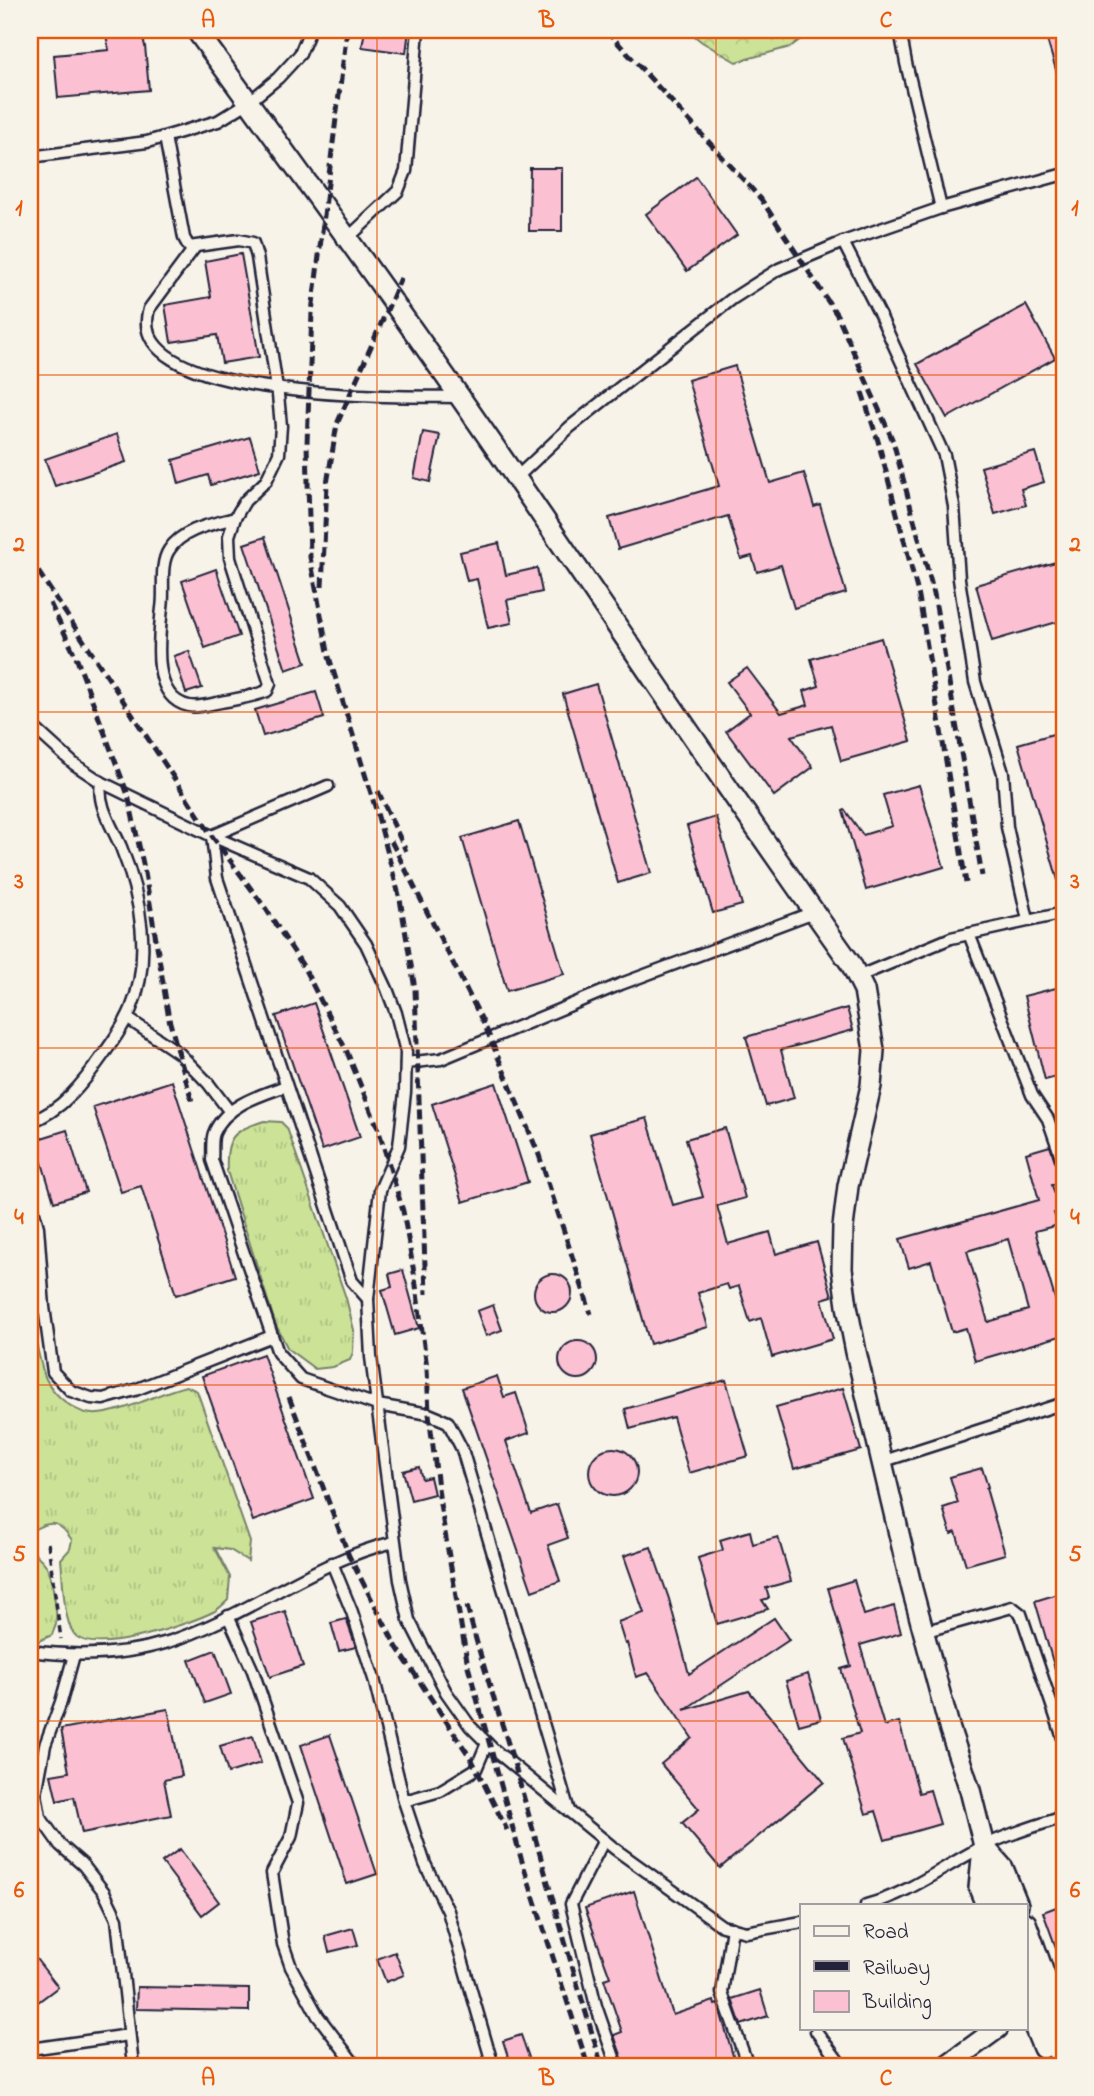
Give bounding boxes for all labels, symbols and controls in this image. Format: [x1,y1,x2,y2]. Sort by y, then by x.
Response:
text: A [201,5,215,38]
text: B [538,5,555,38]
text: C [880,5,893,38]
text: 1 [15,193,23,226]
text: 1 [1071,193,1079,226]
text: 2 [12,529,25,562]
text: 2 [1068,529,1081,562]
text: 3 [13,866,24,899]
text: 3 [1069,866,1080,899]
text: 4 [14,1202,24,1235]
text: 4 [1070,1202,1080,1235]
text: 5 [12,1539,26,1572]
text: 5 [1068,1539,1082,1572]
text: 6 [14,1875,25,1908]
text: 6 [1070,1875,1081,1908]
legend [800,1904,1028,2030]
text: Road [863,1918,909,1948]
text: Railway [863,1954,930,1986]
text: Building [862,1988,932,2020]
text: A [201,2063,215,2096]
text: B [538,2063,555,2096]
text: C [880,2063,893,2096]

